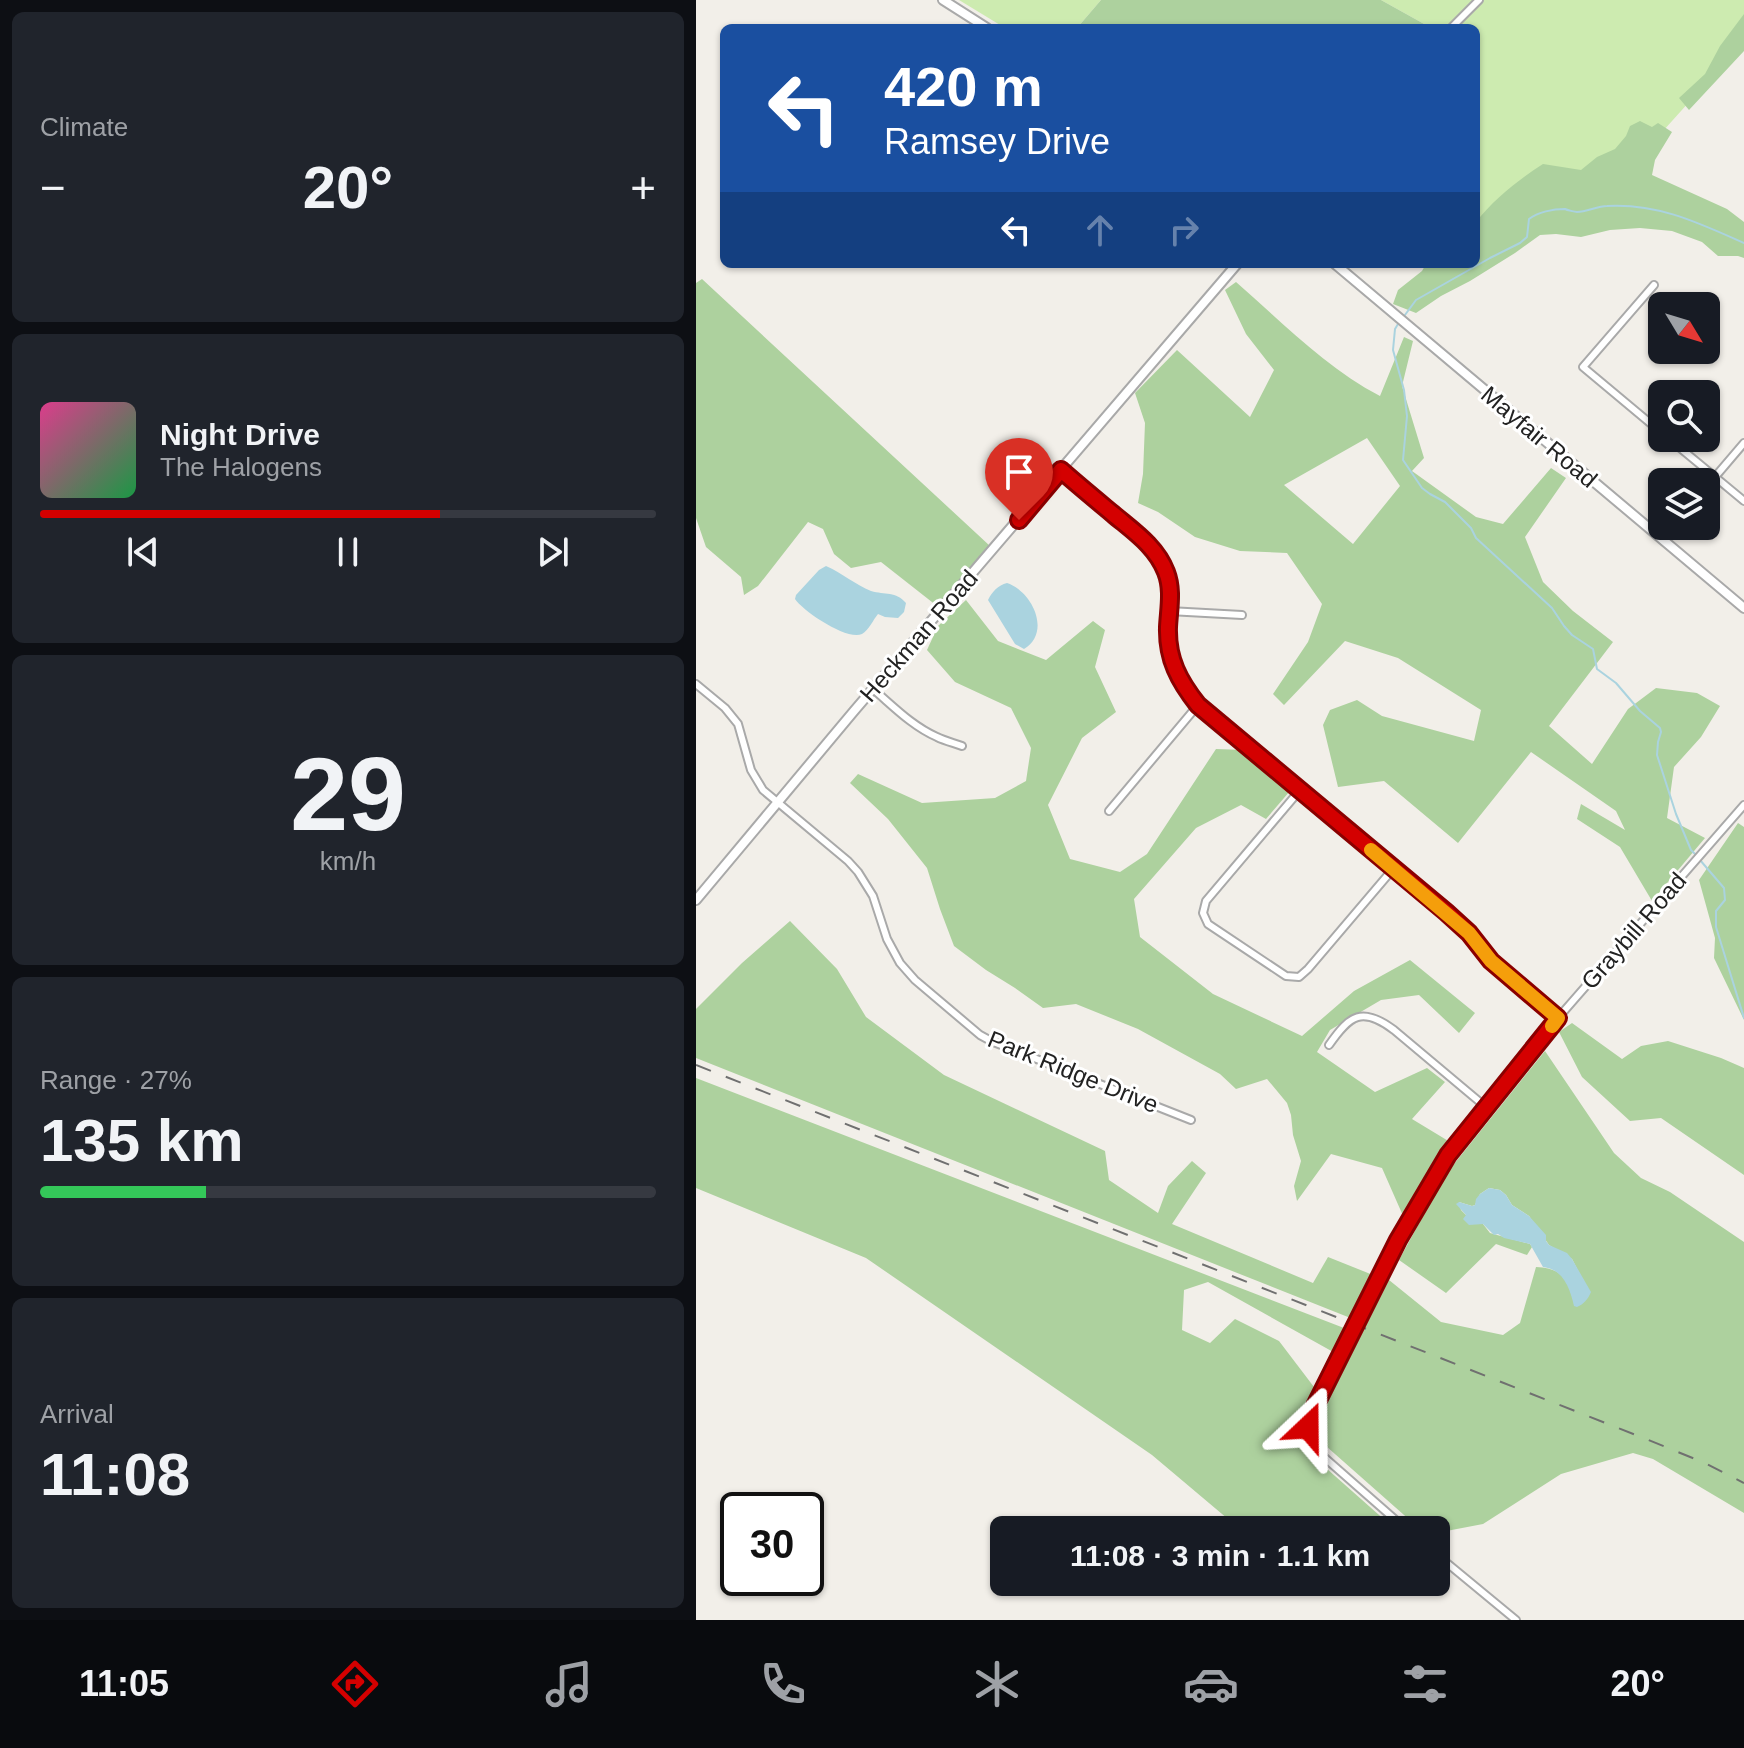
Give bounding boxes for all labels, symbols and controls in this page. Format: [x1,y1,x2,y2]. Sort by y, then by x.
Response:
text: 420 m [884,55,1043,118]
icon: left [752,56,856,160]
text: Climate [40,112,128,142]
text: Ramsey Drive [884,121,1110,162]
text: 20° [303,154,393,221]
text: − [40,163,66,212]
text: + [630,163,656,212]
icon: left [994,208,1038,252]
icon: ahead [1078,208,1122,252]
icon: right [1162,208,1206,252]
north arrow [1648,292,1720,364]
map controls [1648,292,1720,540]
street label: Mayfair Road [1476,380,1603,493]
button: search [1648,380,1720,452]
text: Night Drive [160,418,320,451]
pin [985,438,1053,520]
icon: arrive [997,450,1041,494]
text: The Halogens [160,452,322,482]
button: layers [1648,468,1720,540]
icon: previous [121,530,165,574]
icon: pause [326,530,370,574]
icon: next [531,530,575,574]
street label: Heckman Road [854,564,983,707]
text: 29 [290,736,406,852]
text: km/h [320,846,376,876]
street label: Graybill Road [1576,867,1692,994]
street label: Park Ridge Drive [984,1025,1162,1118]
text: Range · 27% [40,1065,192,1095]
text: 135 km [40,1107,244,1174]
position arrow [1266,1385,1350,1469]
text: Arrival [40,1399,114,1429]
text: 11:08 [40,1441,190,1508]
speed limit sign: 30 [720,1492,824,1596]
text: 11:08 · 3 min · 1.1 km [1070,1539,1370,1572]
icon: directions [327,1656,383,1712]
icon: music [541,1656,597,1712]
icon: phone [755,1656,811,1712]
icon: climate [969,1656,1025,1712]
icon: car [1183,1656,1239,1712]
icon: filters [1397,1656,1453,1712]
text: 11:05 [79,1663,169,1704]
text: 20° [1611,1663,1665,1704]

